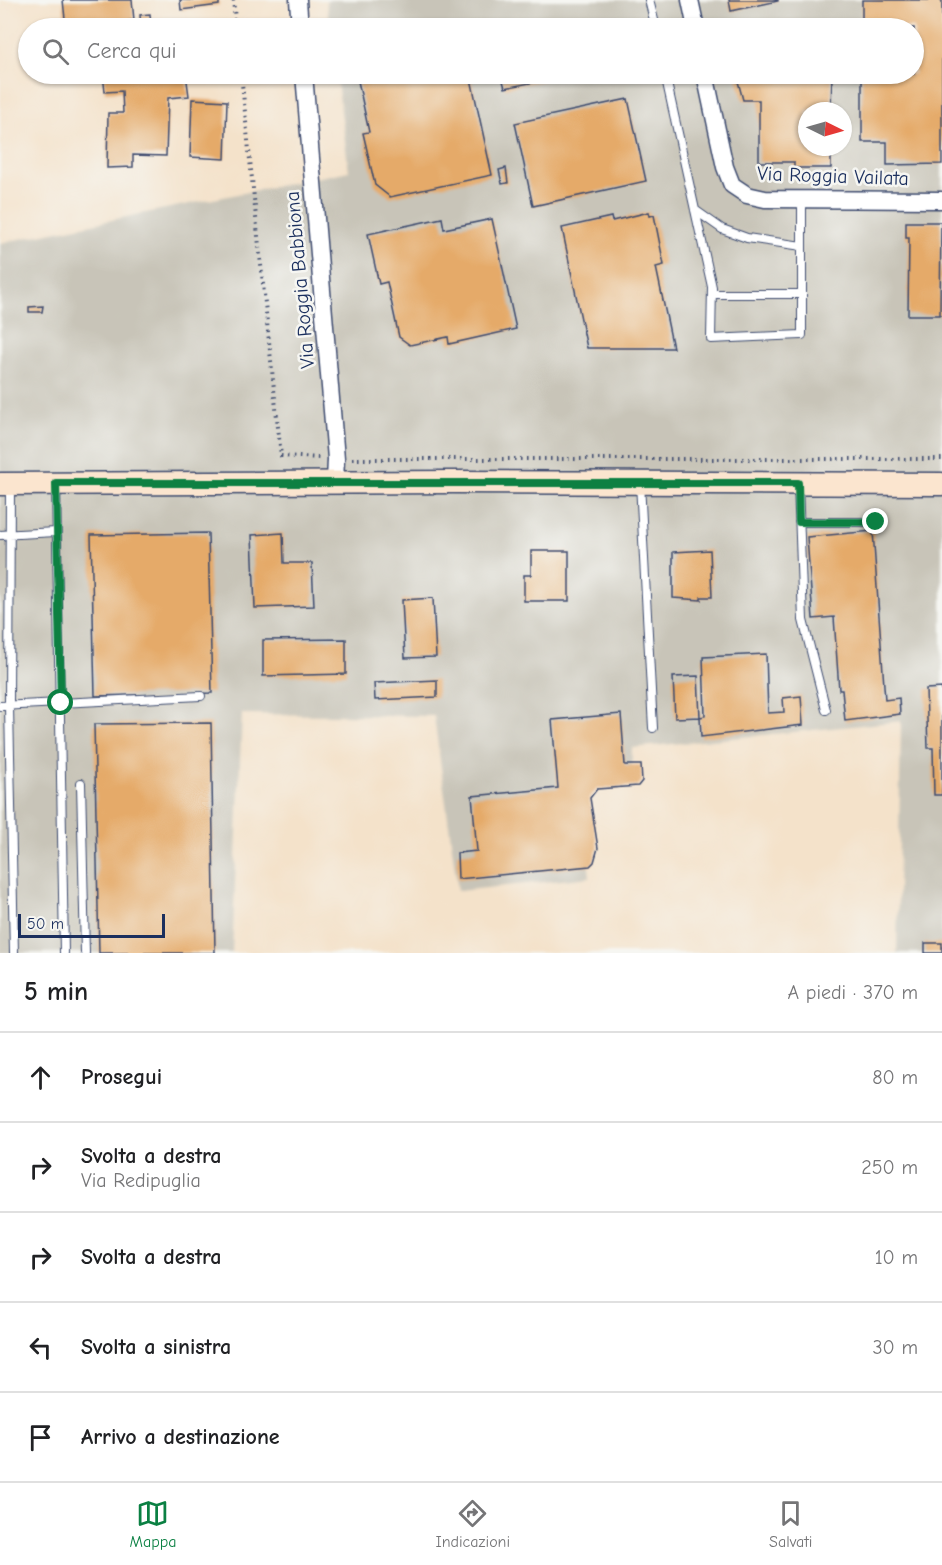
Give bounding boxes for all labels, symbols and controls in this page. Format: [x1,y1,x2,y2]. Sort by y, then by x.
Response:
search box [18,18,924,84]
icon: search [39,35,72,68]
text: Cerca qui [87,38,177,64]
north arrow [798,102,852,156]
street label: Via Roggia Vailata [757,162,909,190]
street label: Via Roggia Babbiona [281,190,319,370]
route end [862,508,888,534]
route start [47,689,73,715]
scale bar [18,911,165,938]
text: 50 m [27,915,64,933]
text: 5 min [24,977,88,1007]
text: A piedi · 370 m [788,981,918,1004]
icon: ahead [24,1061,57,1094]
text: Prosegui [81,1064,162,1090]
text: 80 m [872,1066,918,1089]
text: Svolta a destra [81,1143,222,1169]
icon: right [24,1151,57,1184]
text: 250 m [861,1156,918,1179]
text: Via Redipuglia [81,1169,201,1192]
icon: right [24,1241,57,1274]
text: Svolta a destra [81,1244,222,1270]
text: 10 m [875,1246,918,1269]
icon: left [24,1331,57,1364]
text: Svolta a sinistra [81,1334,231,1360]
text: 30 m [872,1336,918,1359]
icon: arrive [24,1421,57,1454]
text: Arrivo a destinazione [81,1424,280,1450]
tab: Mappa [129,1497,176,1551]
tab: Indicazioni [435,1497,510,1551]
tab: Salvati [769,1497,813,1551]

